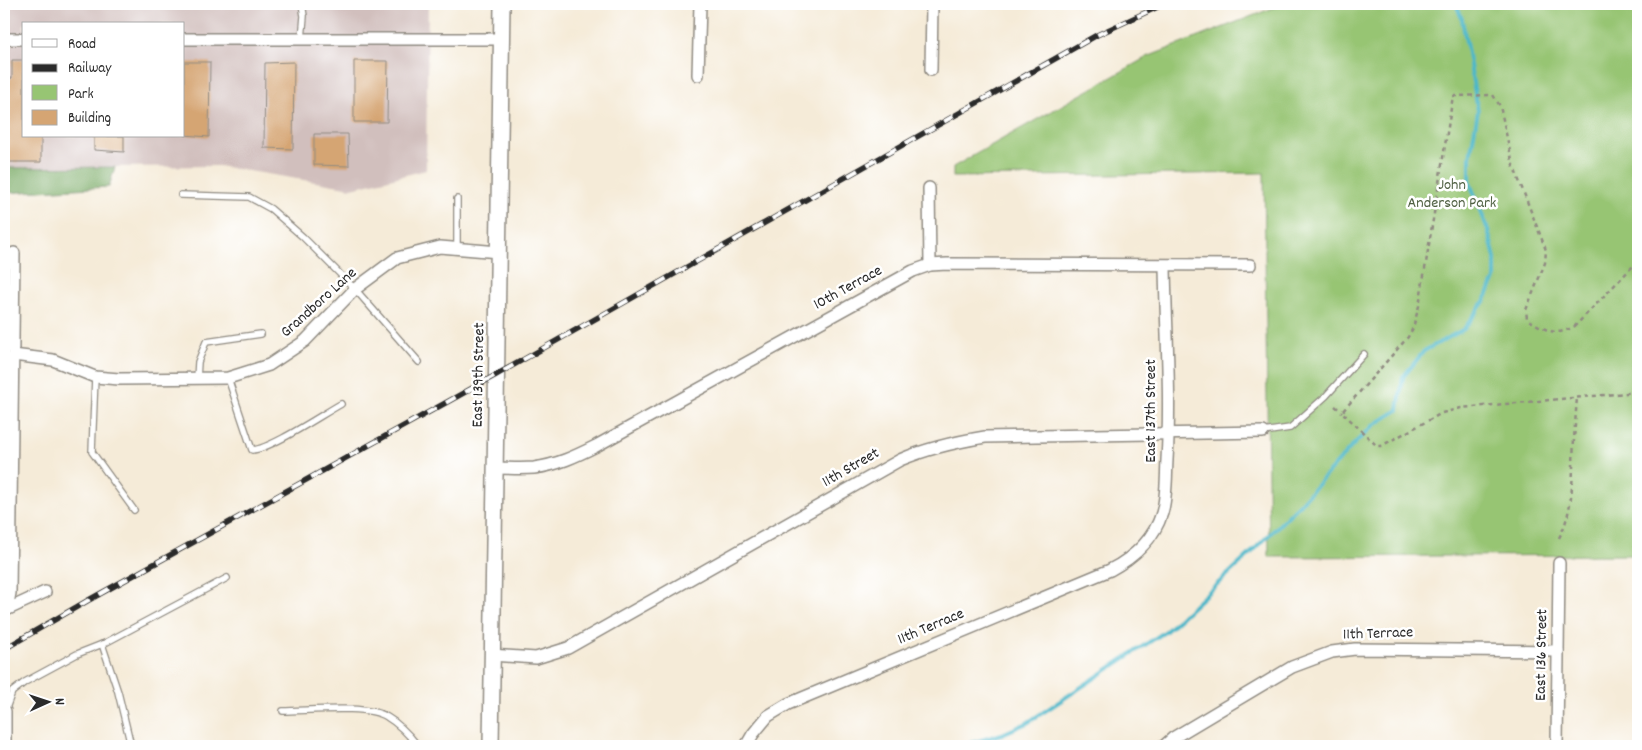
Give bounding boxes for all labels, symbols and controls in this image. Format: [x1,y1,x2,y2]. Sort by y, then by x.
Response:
legend [22,22,185,138]
text: Road [68,34,96,56]
text: Railway [68,58,112,80]
text: Park [68,84,94,106]
text: Building [68,108,111,130]
park label: John Anderson Park [1408,174,1496,215]
street label: 10th Terrace [809,260,887,316]
street label: Grandboro Lane [276,262,362,344]
street label: East 139th Street [467,322,491,428]
street label: East 137th Street [1140,359,1163,463]
street label: 11th Street [818,442,884,494]
street label: 11th Terrace [894,603,968,651]
street label: East 136 Street [1530,609,1554,701]
street label: 11th Terrace [1343,621,1413,647]
north arrow [22,678,72,728]
text: N [49,697,69,705]

